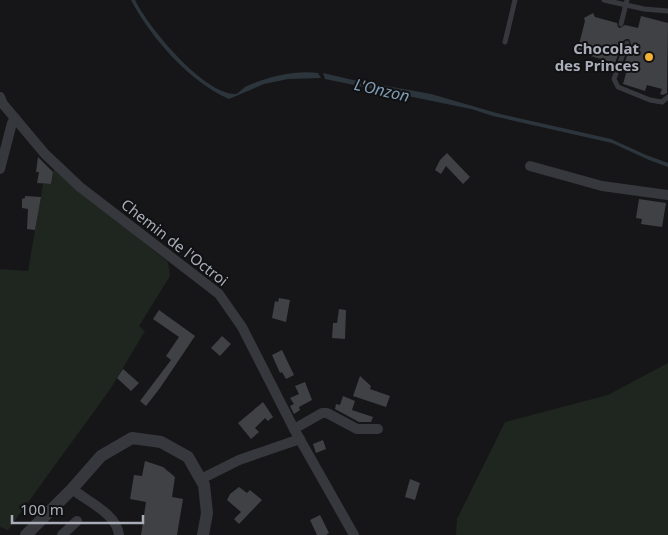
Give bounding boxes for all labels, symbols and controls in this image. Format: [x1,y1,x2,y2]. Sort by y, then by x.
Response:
place label: Chocolat des Princes [555,38,639,75]
marker: Chocolat des Princes [643,51,655,63]
water label: L'Onzon [352,73,412,107]
street label: Chemin de l'Octroi [118,194,232,290]
scale bar [12,492,144,524]
text: 100 m [20,499,64,519]

